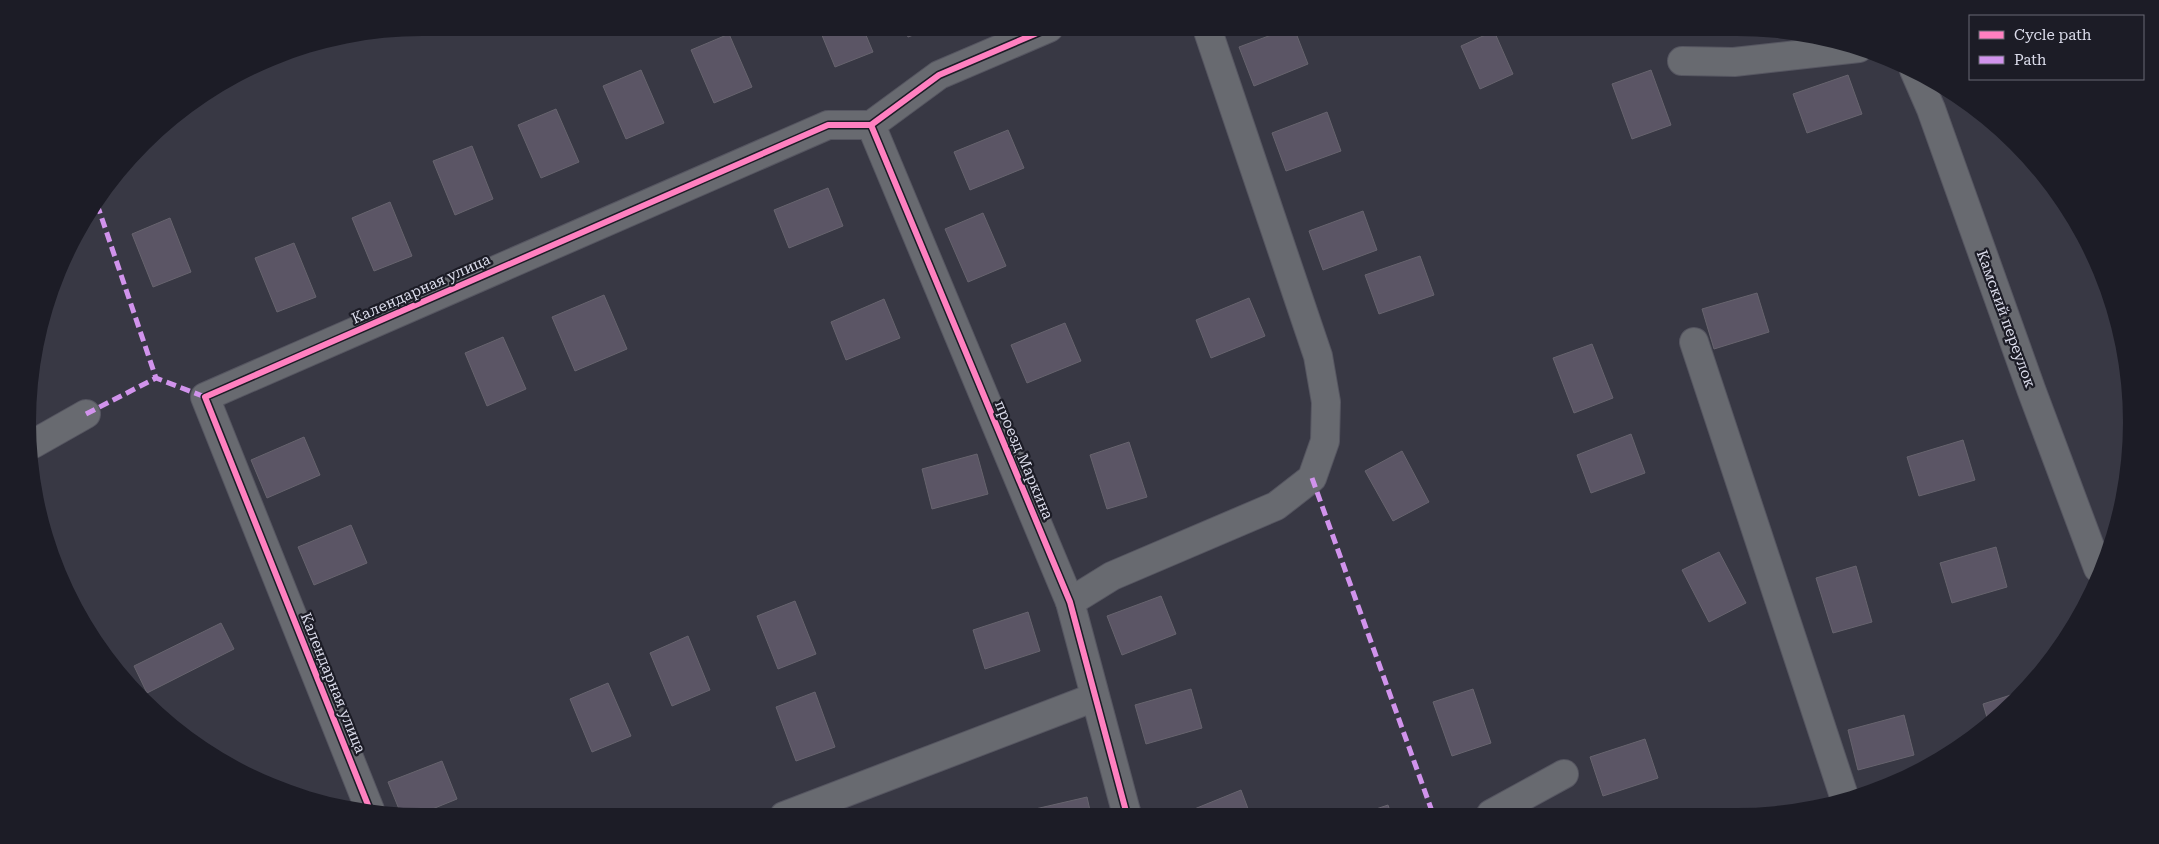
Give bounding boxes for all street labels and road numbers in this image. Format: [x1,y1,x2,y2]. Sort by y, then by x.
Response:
street label: Камский переулок [1973,248,2039,391]
street label: Календарная улица [349,250,493,328]
street label: проезд Маркина [991,398,1057,522]
street label: Календарная улица [297,610,369,756]

